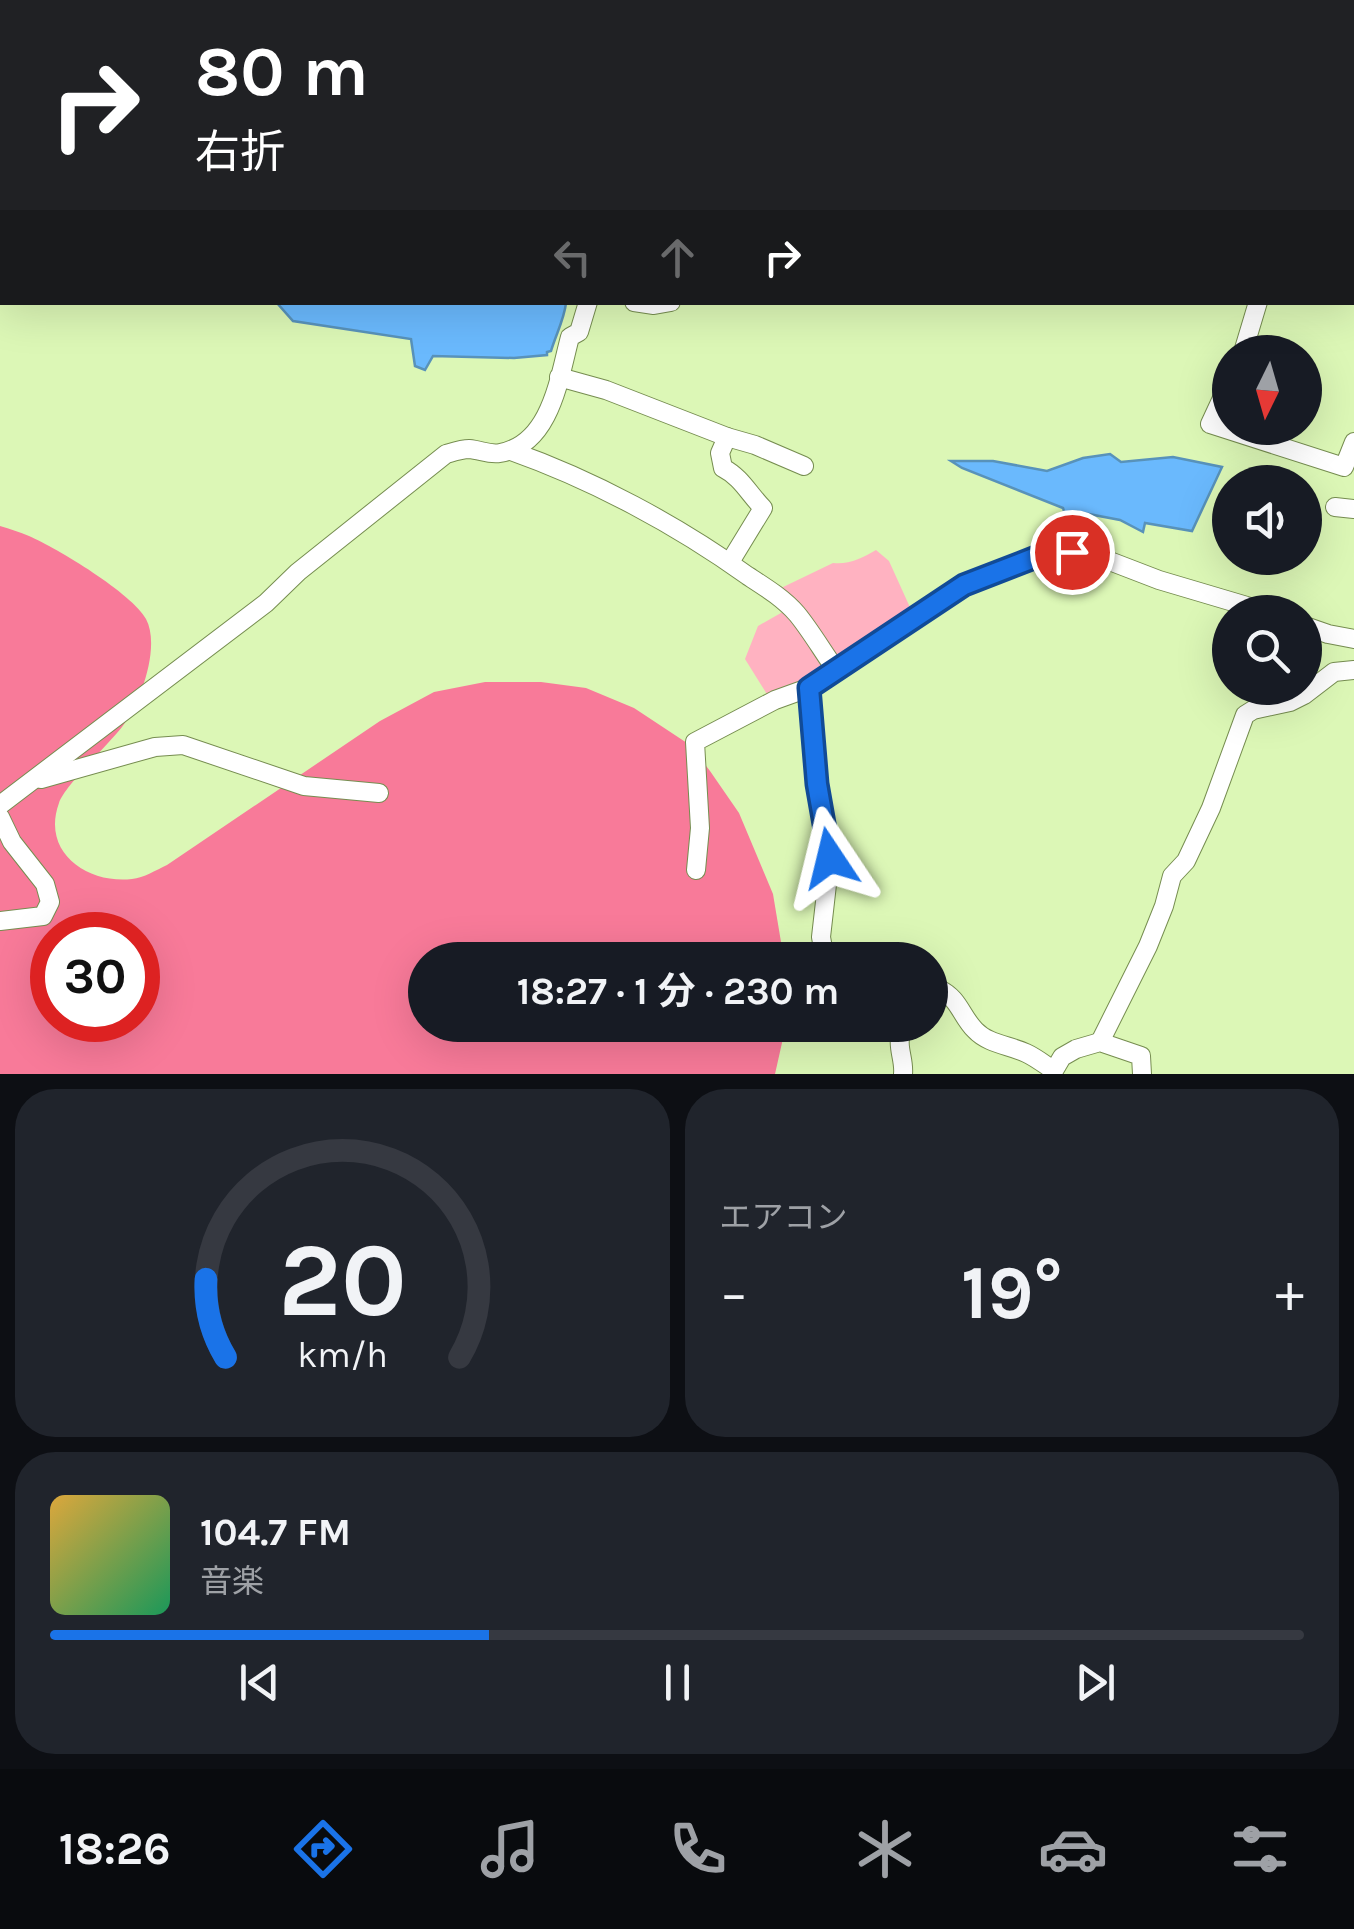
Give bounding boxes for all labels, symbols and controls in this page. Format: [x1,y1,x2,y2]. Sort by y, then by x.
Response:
text: 80 m [195,31,369,113]
icon: right [30,40,160,170]
text: 右折 [195,126,285,178]
icon: left [545,230,600,285]
icon: ahead [650,230,705,285]
icon: right [755,230,810,285]
north arrow [1212,335,1322,445]
map controls [1212,335,1322,705]
button: sound [1212,465,1322,575]
pin [1030,510,1115,595]
icon: arrive [1045,525,1100,580]
button: search [1212,595,1322,705]
position arrow [778,806,882,910]
speed limit sign: 30 [30,912,160,1042]
text: 18:27 · 1 分 · 230 m [517,969,839,1014]
text: エアコン [720,1199,848,1236]
text: 20 [278,1220,407,1341]
text: 19° [961,1249,1063,1337]
text: − [720,1261,748,1325]
text: + [1275,1261,1304,1325]
text: km/h [297,1334,388,1376]
text: 104.7 FM [200,1510,351,1555]
text: 音楽 [200,1563,264,1600]
icon: previous [232,1655,287,1710]
icon: pause [650,1655,705,1710]
icon: next [1068,1655,1123,1710]
icon: directions [288,1814,358,1884]
icon: music [475,1814,545,1884]
icon: phone [663,1814,733,1884]
icon: climate [850,1814,920,1884]
icon: car [1038,1814,1108,1884]
icon: filters [1225,1814,1295,1884]
text: 18:26 [59,1823,171,1875]

